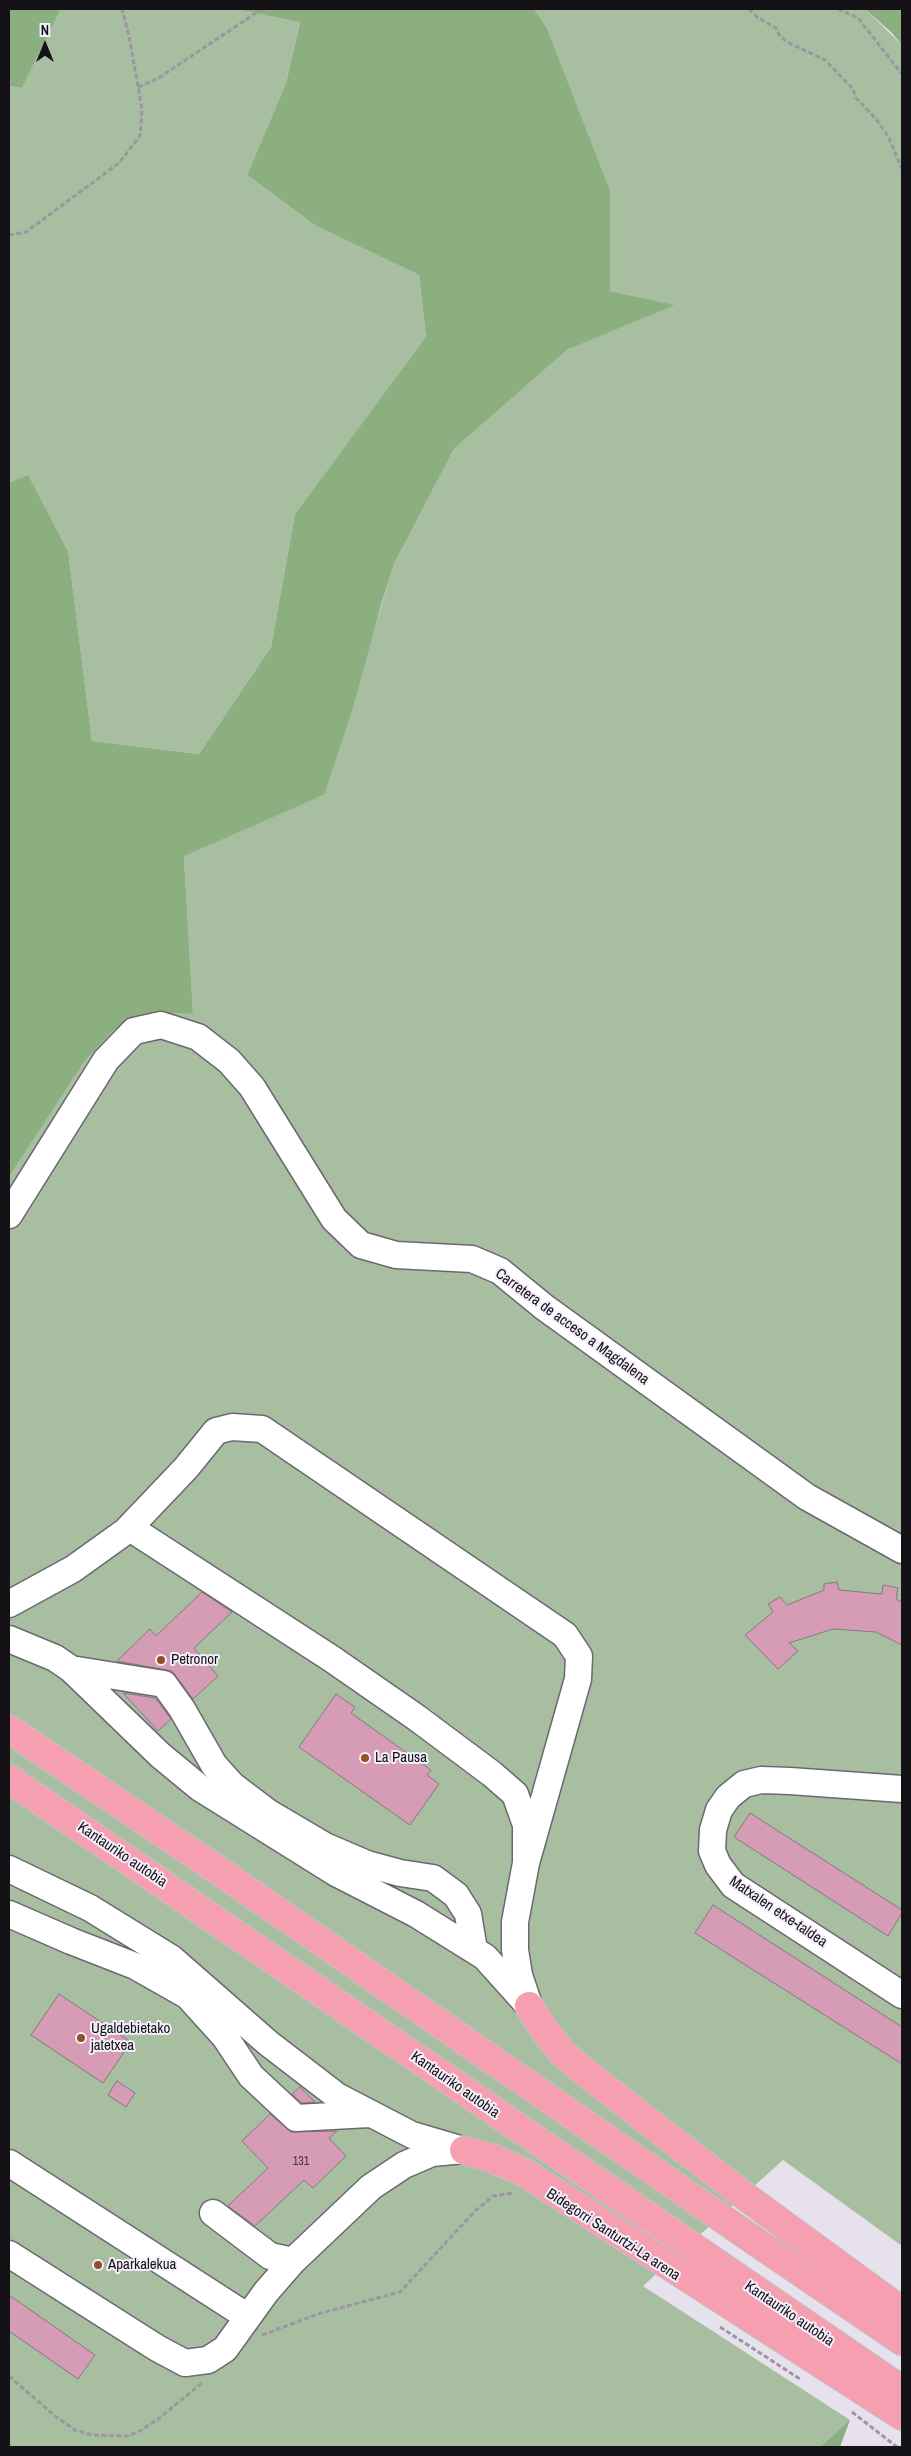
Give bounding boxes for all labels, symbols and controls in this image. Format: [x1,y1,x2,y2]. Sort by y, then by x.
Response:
north arrow [20,20,70,70]
text: N [41,21,49,39]
street label: Carretera de acceso a Magdalena [491,1265,653,1389]
place label: Petronor [171,1651,218,1669]
marker: Petronor [155,1654,167,1666]
place label: La Pausa [375,1749,427,1767]
marker: La Pausa [359,1752,371,1764]
street label: Kantauriko autobia [74,1818,170,1892]
street label: Matxalen etxe-taldea [726,1873,830,1951]
place label: Ugaldebietako jatetxea [91,2020,170,2055]
marker: Ugaldebietako jatetxea [75,2032,87,2044]
street label: Kantauriko autobia [407,2048,503,2122]
house number: 131 [293,2155,309,2169]
street label: Bidegorri Santurtzi-La arena [543,2185,683,2285]
place label: Aparkalekua [108,2256,176,2274]
marker: Aparkalekua [92,2259,104,2271]
street label: Kantauriko autobia [741,2277,837,2351]

